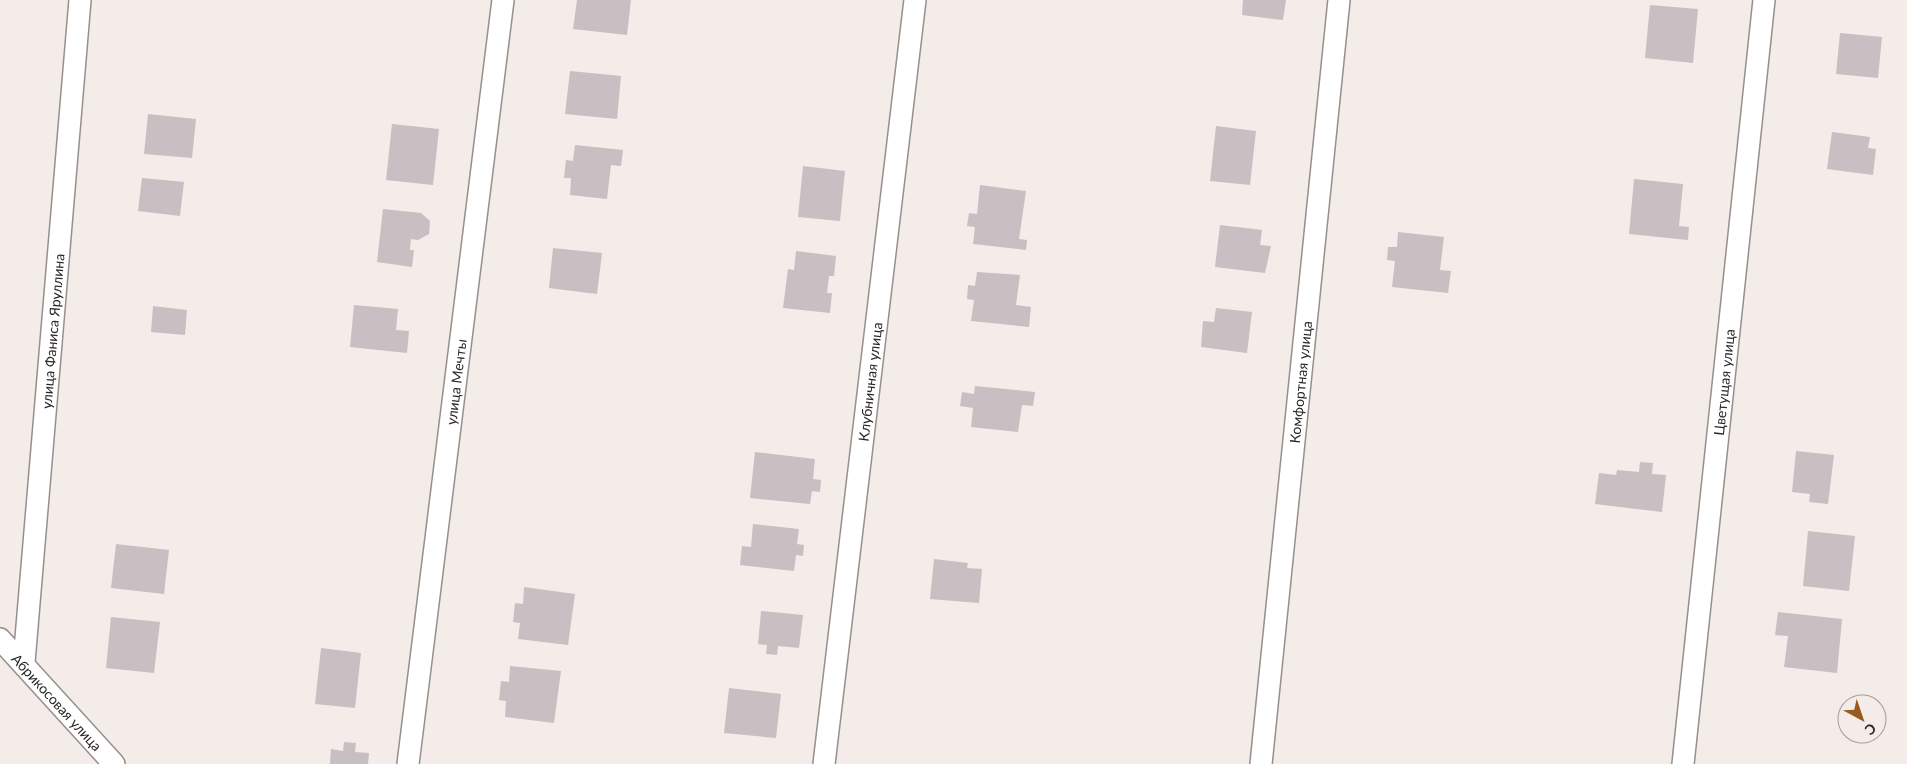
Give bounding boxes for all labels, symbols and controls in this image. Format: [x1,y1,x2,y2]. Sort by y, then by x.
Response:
street label: улица Фаниса Яруллина [37,253,67,409]
street label: Комфортная улица [1285,320,1315,444]
street label: Клубничная улица [854,321,885,442]
street label: Цветущая улица [1709,328,1738,436]
street label: улица Мечты [442,338,469,426]
street label: Абрикосовая улица [9,650,106,754]
north arrow [1837,694,1887,744]
text: С [1861,720,1880,739]

